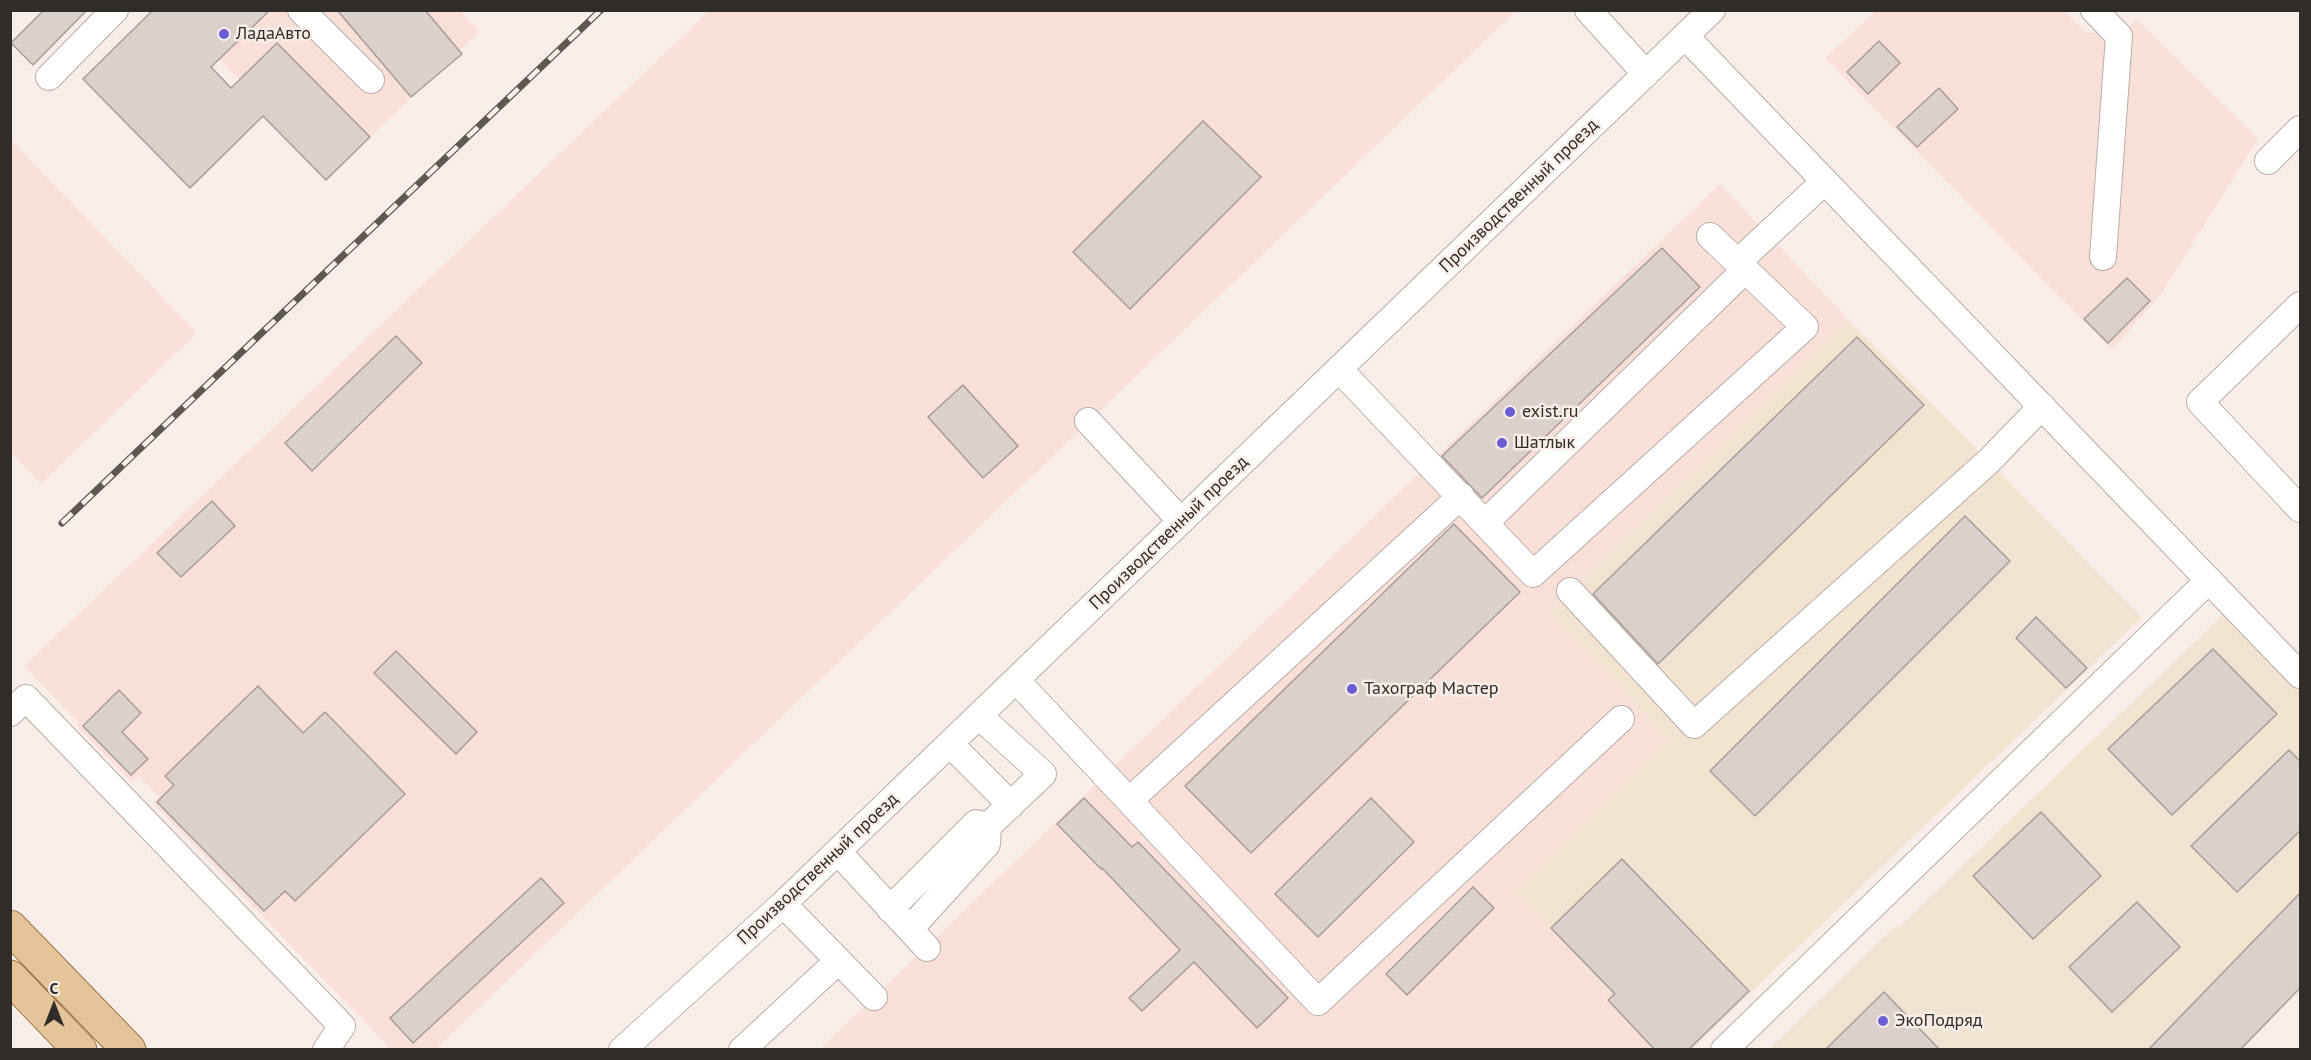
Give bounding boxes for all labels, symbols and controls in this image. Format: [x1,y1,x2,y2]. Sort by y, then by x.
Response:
place label: ЛадаАвто [236,23,311,45]
marker: ЛадаАвто [217,27,231,41]
street label: Производственный проезд [1435,115,1603,277]
place label: exist.ru [1522,401,1578,423]
marker: exist.ru [1503,405,1517,419]
place label: Шатлык [1514,432,1575,454]
marker: Шатлык [1495,436,1509,450]
street label: Производственный проезд [1085,452,1253,614]
place label: Тахограф Мастер [1364,678,1499,700]
marker: Тахограф Мастер [1345,682,1359,696]
street label: Производственный проезд [733,789,903,949]
north arrow [24,976,84,1036]
text: С [50,978,58,998]
place label: ЭкоПодряд [1895,1010,1983,1032]
marker: ЭкоПодряд [1876,1014,1890,1028]

